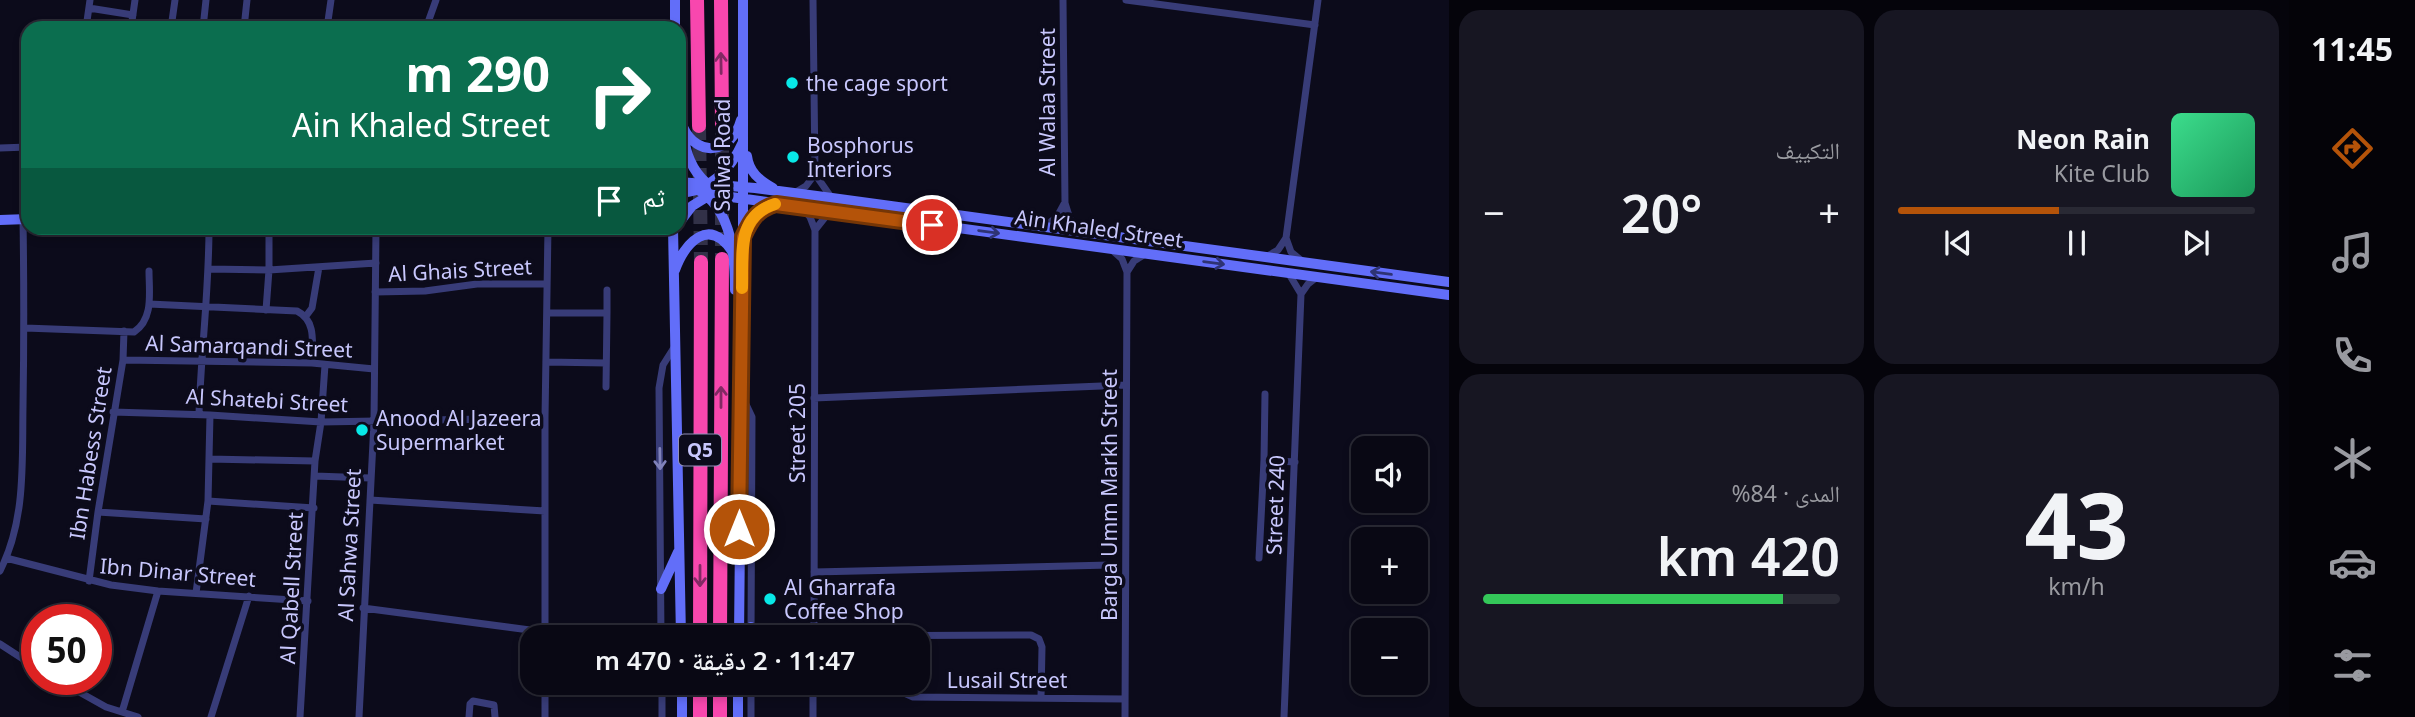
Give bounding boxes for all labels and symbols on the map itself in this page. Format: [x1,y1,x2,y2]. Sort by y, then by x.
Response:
street label: Al Walaa Street [1033,27,1061,176]
one-way arrow [714,52,728,75]
place label: the cage sport [806,69,948,97]
marker: the cage sport [784,75,800,91]
street label: Salwa Road [708,99,736,211]
place label: Bosphorus Interiors [807,131,914,183]
marker: Bosphorus Interiors [785,149,801,165]
pin [902,195,962,255]
street label: Ain Khaled Street [1013,202,1185,254]
one-way arrow [977,226,1000,239]
street label: Al Ghais Street [387,252,533,288]
one-way arrow [1203,257,1225,270]
one-way arrow [1371,266,1393,279]
street label: Al Samarqandi Street [145,328,354,364]
street label: Ibn Habess Street [63,364,118,542]
street label: Barga Umm Markh Street [1095,369,1123,621]
street label: Al Shatebi Street [185,382,349,418]
street label: Street 205 [783,383,811,483]
one-way arrow [715,386,728,409]
place label: Anood Al Jazeera Supermarket [376,404,542,456]
marker: Anood Al Jazeera Supermarket [354,422,370,438]
road number: Q5 [679,435,721,466]
one-way arrow [653,447,667,470]
street label: Street 240 [1259,454,1291,556]
street label: Al Sahwa Street [331,467,367,622]
position arrow [702,492,776,566]
street label: Al Qabell Street [273,511,309,665]
street label: Ibn Dinar Street [99,551,258,593]
one-way arrow [693,564,707,587]
place label: Al Gharrafa Coffee Shop [784,573,904,625]
marker: Al Gharrafa Coffee Shop [762,591,778,607]
speed limit sign: 50 [21,604,112,695]
street label: Lusail Street [947,666,1068,694]

